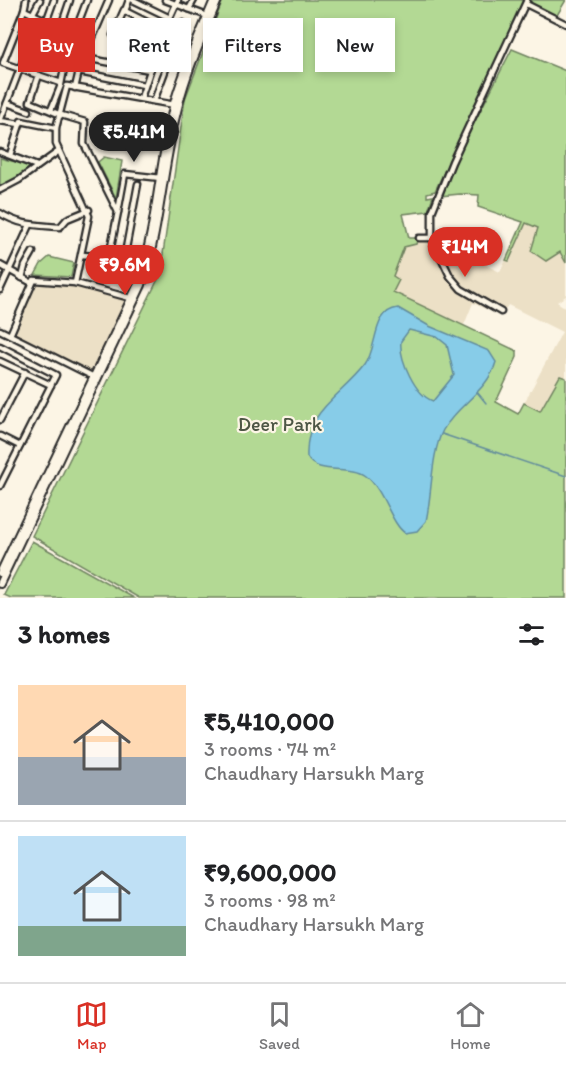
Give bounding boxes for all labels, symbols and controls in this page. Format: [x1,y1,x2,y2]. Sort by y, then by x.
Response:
chip: Buy [18,18,95,72]
chip: Rent [107,18,191,72]
chip: Filters [203,18,303,72]
chip: New [315,18,395,72]
pin: ₹5.41M [85,112,183,163]
text: ₹5.41M [103,119,165,143]
pin: ₹14M [429,227,501,278]
text: ₹14M [442,234,488,258]
pin: ₹9.6M [83,245,167,296]
text: ₹9.6M [99,252,151,276]
park label: Deer Park [238,412,323,436]
text: 3 homes [18,618,110,650]
icon: filters [515,618,548,651]
text: ₹5,410,000 [204,705,334,737]
icon: home [66,709,138,781]
text: 3 rooms · 74 m² [204,737,336,761]
text: Chaudhary Harsukh Marg [204,761,424,785]
text: ₹9,600,000 [204,856,336,888]
icon: home [66,860,138,932]
text: 3 rooms · 98 m² [204,888,336,912]
text: Chaudhary Harsukh Marg [204,912,424,936]
tab: Map [75,998,108,1053]
tab: Saved [259,998,300,1053]
tab: Home [450,998,491,1053]

